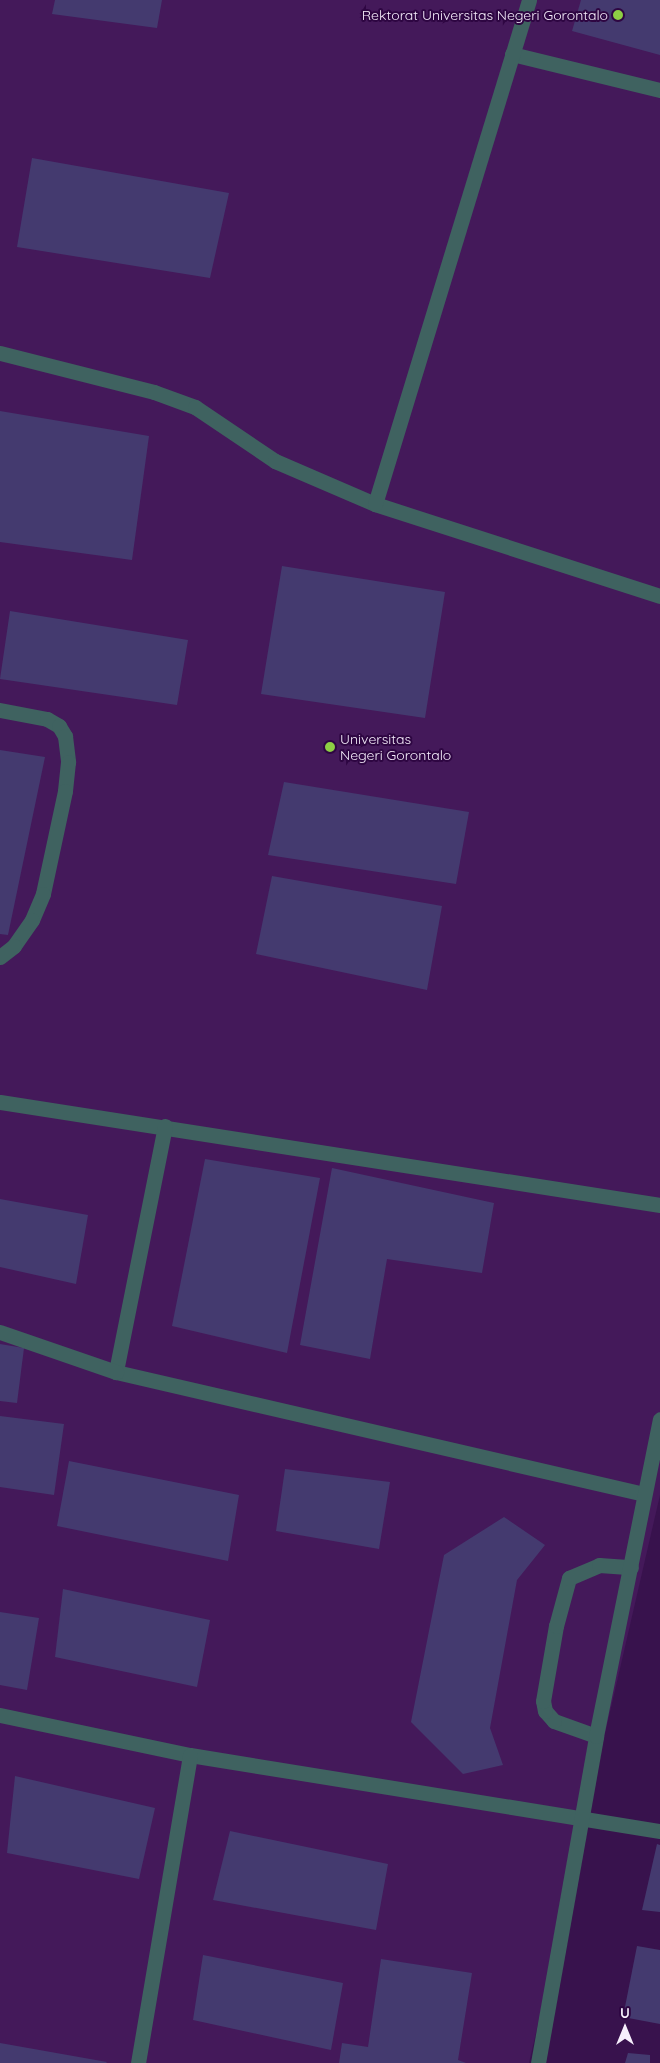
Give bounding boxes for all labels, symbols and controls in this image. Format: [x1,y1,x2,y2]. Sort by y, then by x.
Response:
place label: Rektorat Universitas Negeri Gorontalo [362,7,608,23]
marker: Rektorat Universitas Negeri Gorontalo [612,9,624,21]
place label: Universitas Negeri Gorontalo [340,731,451,764]
marker: Universitas Negeri Gorontalo [324,741,336,753]
north arrow [600,2003,650,2053]
text: U [620,2004,630,2022]

